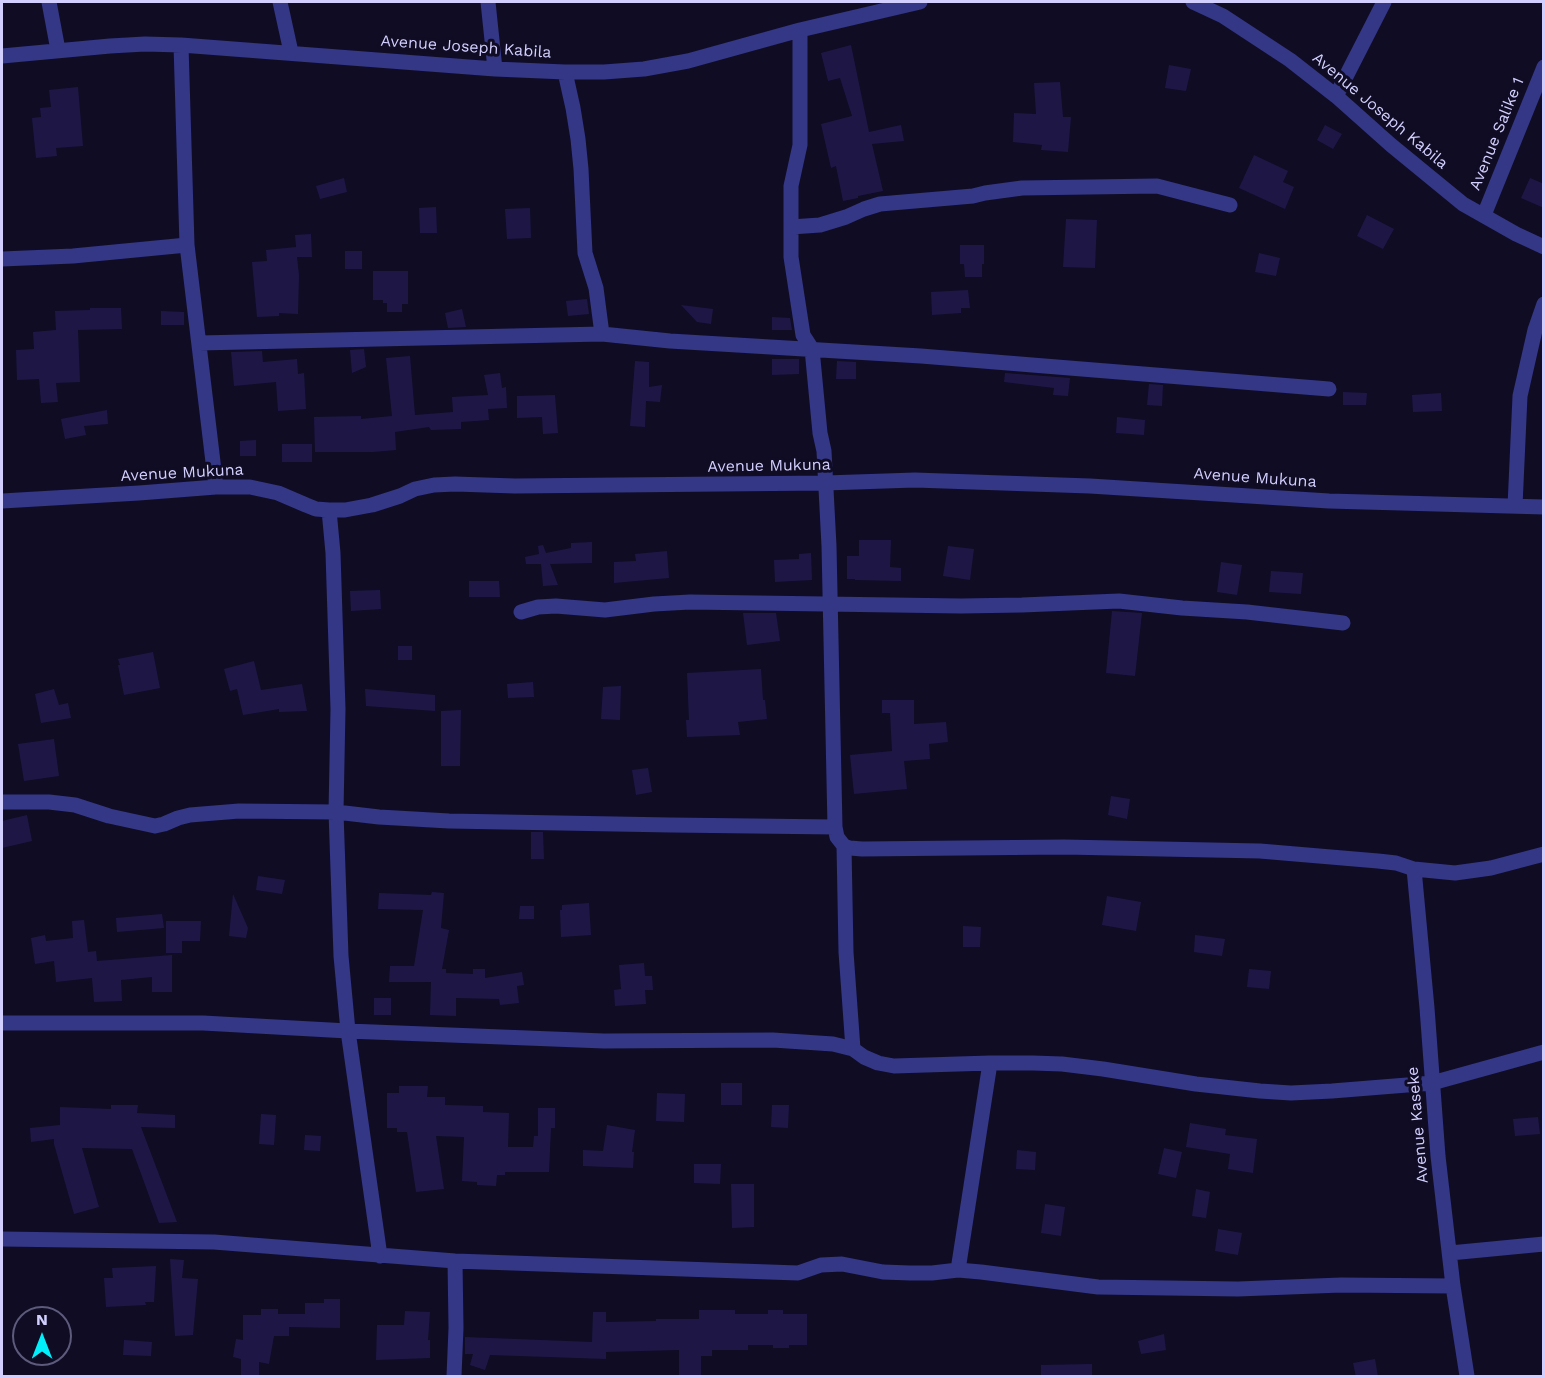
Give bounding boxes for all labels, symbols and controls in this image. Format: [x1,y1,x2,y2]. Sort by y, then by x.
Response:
street label: Avenue Joseph Kabila [380,31,552,63]
street label: Avenue Joseph Kabila [1308,49,1452,173]
street label: Avenue Salike 1 [1466,75,1528,193]
street label: Avenue Mukuna [707,455,831,477]
street label: Avenue Mukuna [120,460,244,486]
street label: Avenue Mukuna [1193,464,1317,492]
street label: Avenue Kaseke [1403,1066,1433,1184]
north arrow [12,1306,72,1366]
text: N [36,1310,48,1329]

